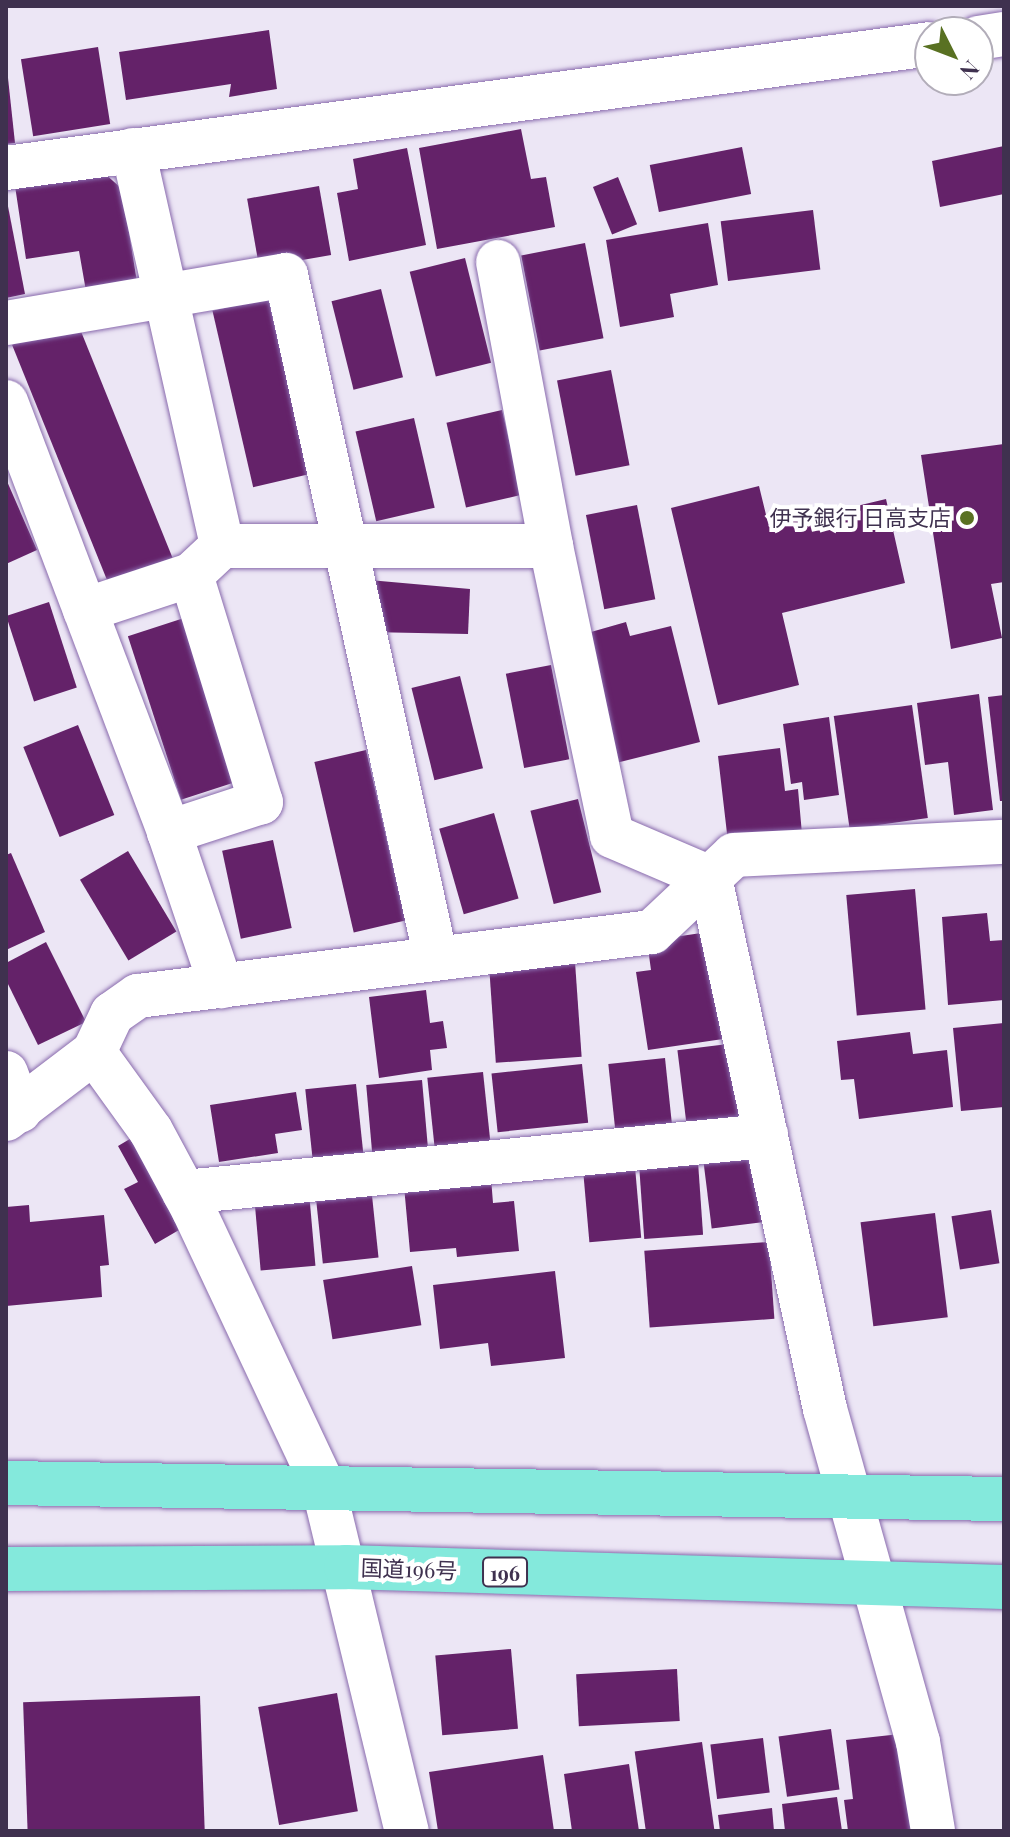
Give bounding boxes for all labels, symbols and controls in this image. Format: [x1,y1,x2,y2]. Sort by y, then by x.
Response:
north arrow [914,16,994,96]
text: N [954,55,987,87]
place label: 伊予銀行 日高支店 [770,505,951,531]
marker: 伊予銀行 日高支店 [958,509,976,527]
street label: 国道196号 [360,1554,458,1584]
road number: 196 [481,1556,529,1588]

